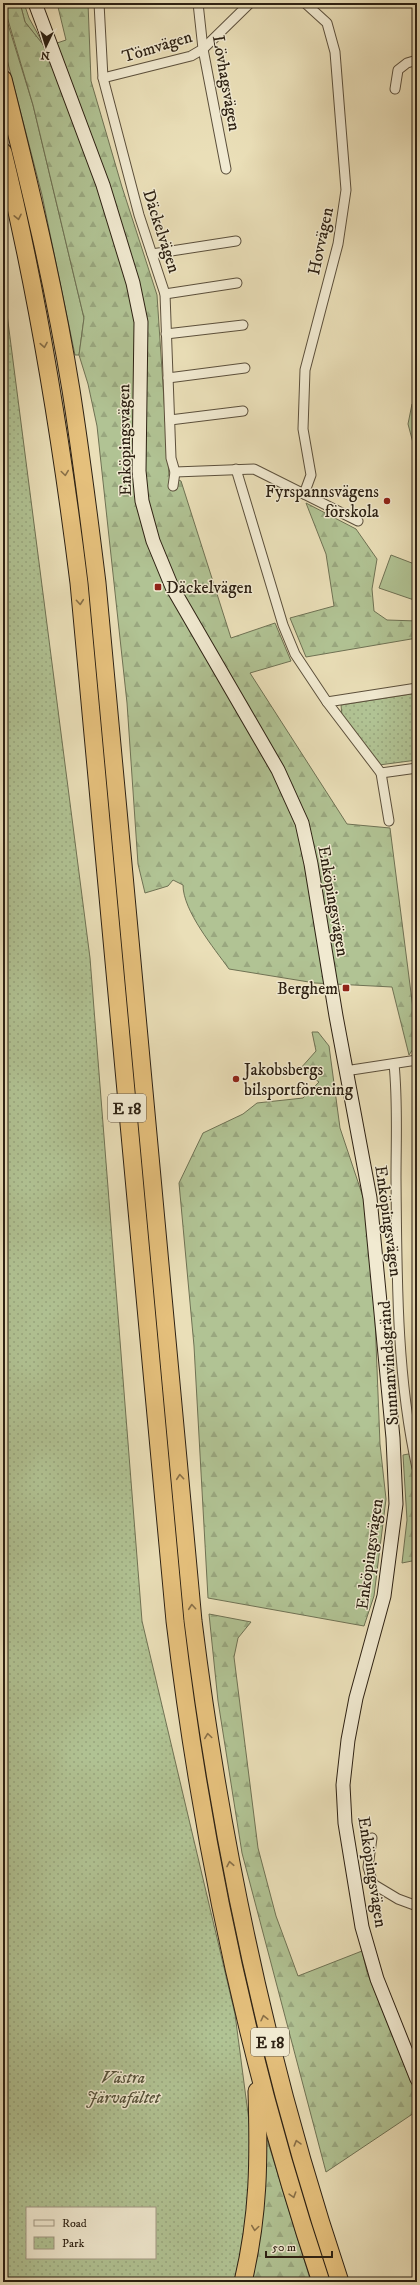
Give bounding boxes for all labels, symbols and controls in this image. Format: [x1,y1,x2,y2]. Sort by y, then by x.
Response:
north arrow [26,26,66,66]
street label: Tömvägen [119,26,195,68]
street label: Lövhagsvägen [207,34,245,133]
text: N [40,48,50,62]
street label: Däckelvägen [137,187,185,276]
street label: Hovvägen [303,205,339,277]
one-way arrow [14,214,22,221]
one-way arrow [40,342,48,348]
street label: Enköpingsvägen [113,384,137,496]
one-way arrow [60,470,69,476]
place label: Fyrspannsvägens förskola [265,481,380,523]
marker: Fyrspannsvägens förskola [382,496,392,506]
place label: Däckelvägen [166,577,253,599]
marker: Däckelvägen [153,582,163,592]
one-way arrow [76,599,85,605]
street label: Enköpingsvägen [312,844,354,958]
place label: Berghem [277,978,338,1000]
marker: Berghem [341,983,351,993]
place label: Jakobsbergs bilsportförening [242,1059,354,1101]
marker: Jakobsbergs bilsportförening [231,1074,241,1084]
road number: E 18 [108,1094,146,1122]
street label: Enköpingsvägen [369,1164,407,1278]
street label: Sunnanvindsgränd [374,1299,404,1426]
one-way arrow [175,1474,184,1480]
street label: Enköpingsvägen [351,1497,389,1611]
one-way arrow [188,1604,197,1610]
one-way arrow [204,1733,213,1739]
street label: Enköpingsvägen [352,1815,392,1929]
one-way arrow [227,1861,235,1867]
one-way arrow [260,2015,268,2021]
road number: E 18 [251,2028,289,2056]
park label: Västra Järvafältet [86,2067,162,2109]
one-way arrow [293,2140,302,2147]
one-way arrow [288,2191,297,2198]
legend [26,2207,156,2259]
text: Road [62,2216,87,2231]
one-way arrow [251,2225,260,2231]
scale bar [266,2233,332,2259]
text: Park [62,2236,84,2251]
text: 50 m [272,2240,296,2255]

